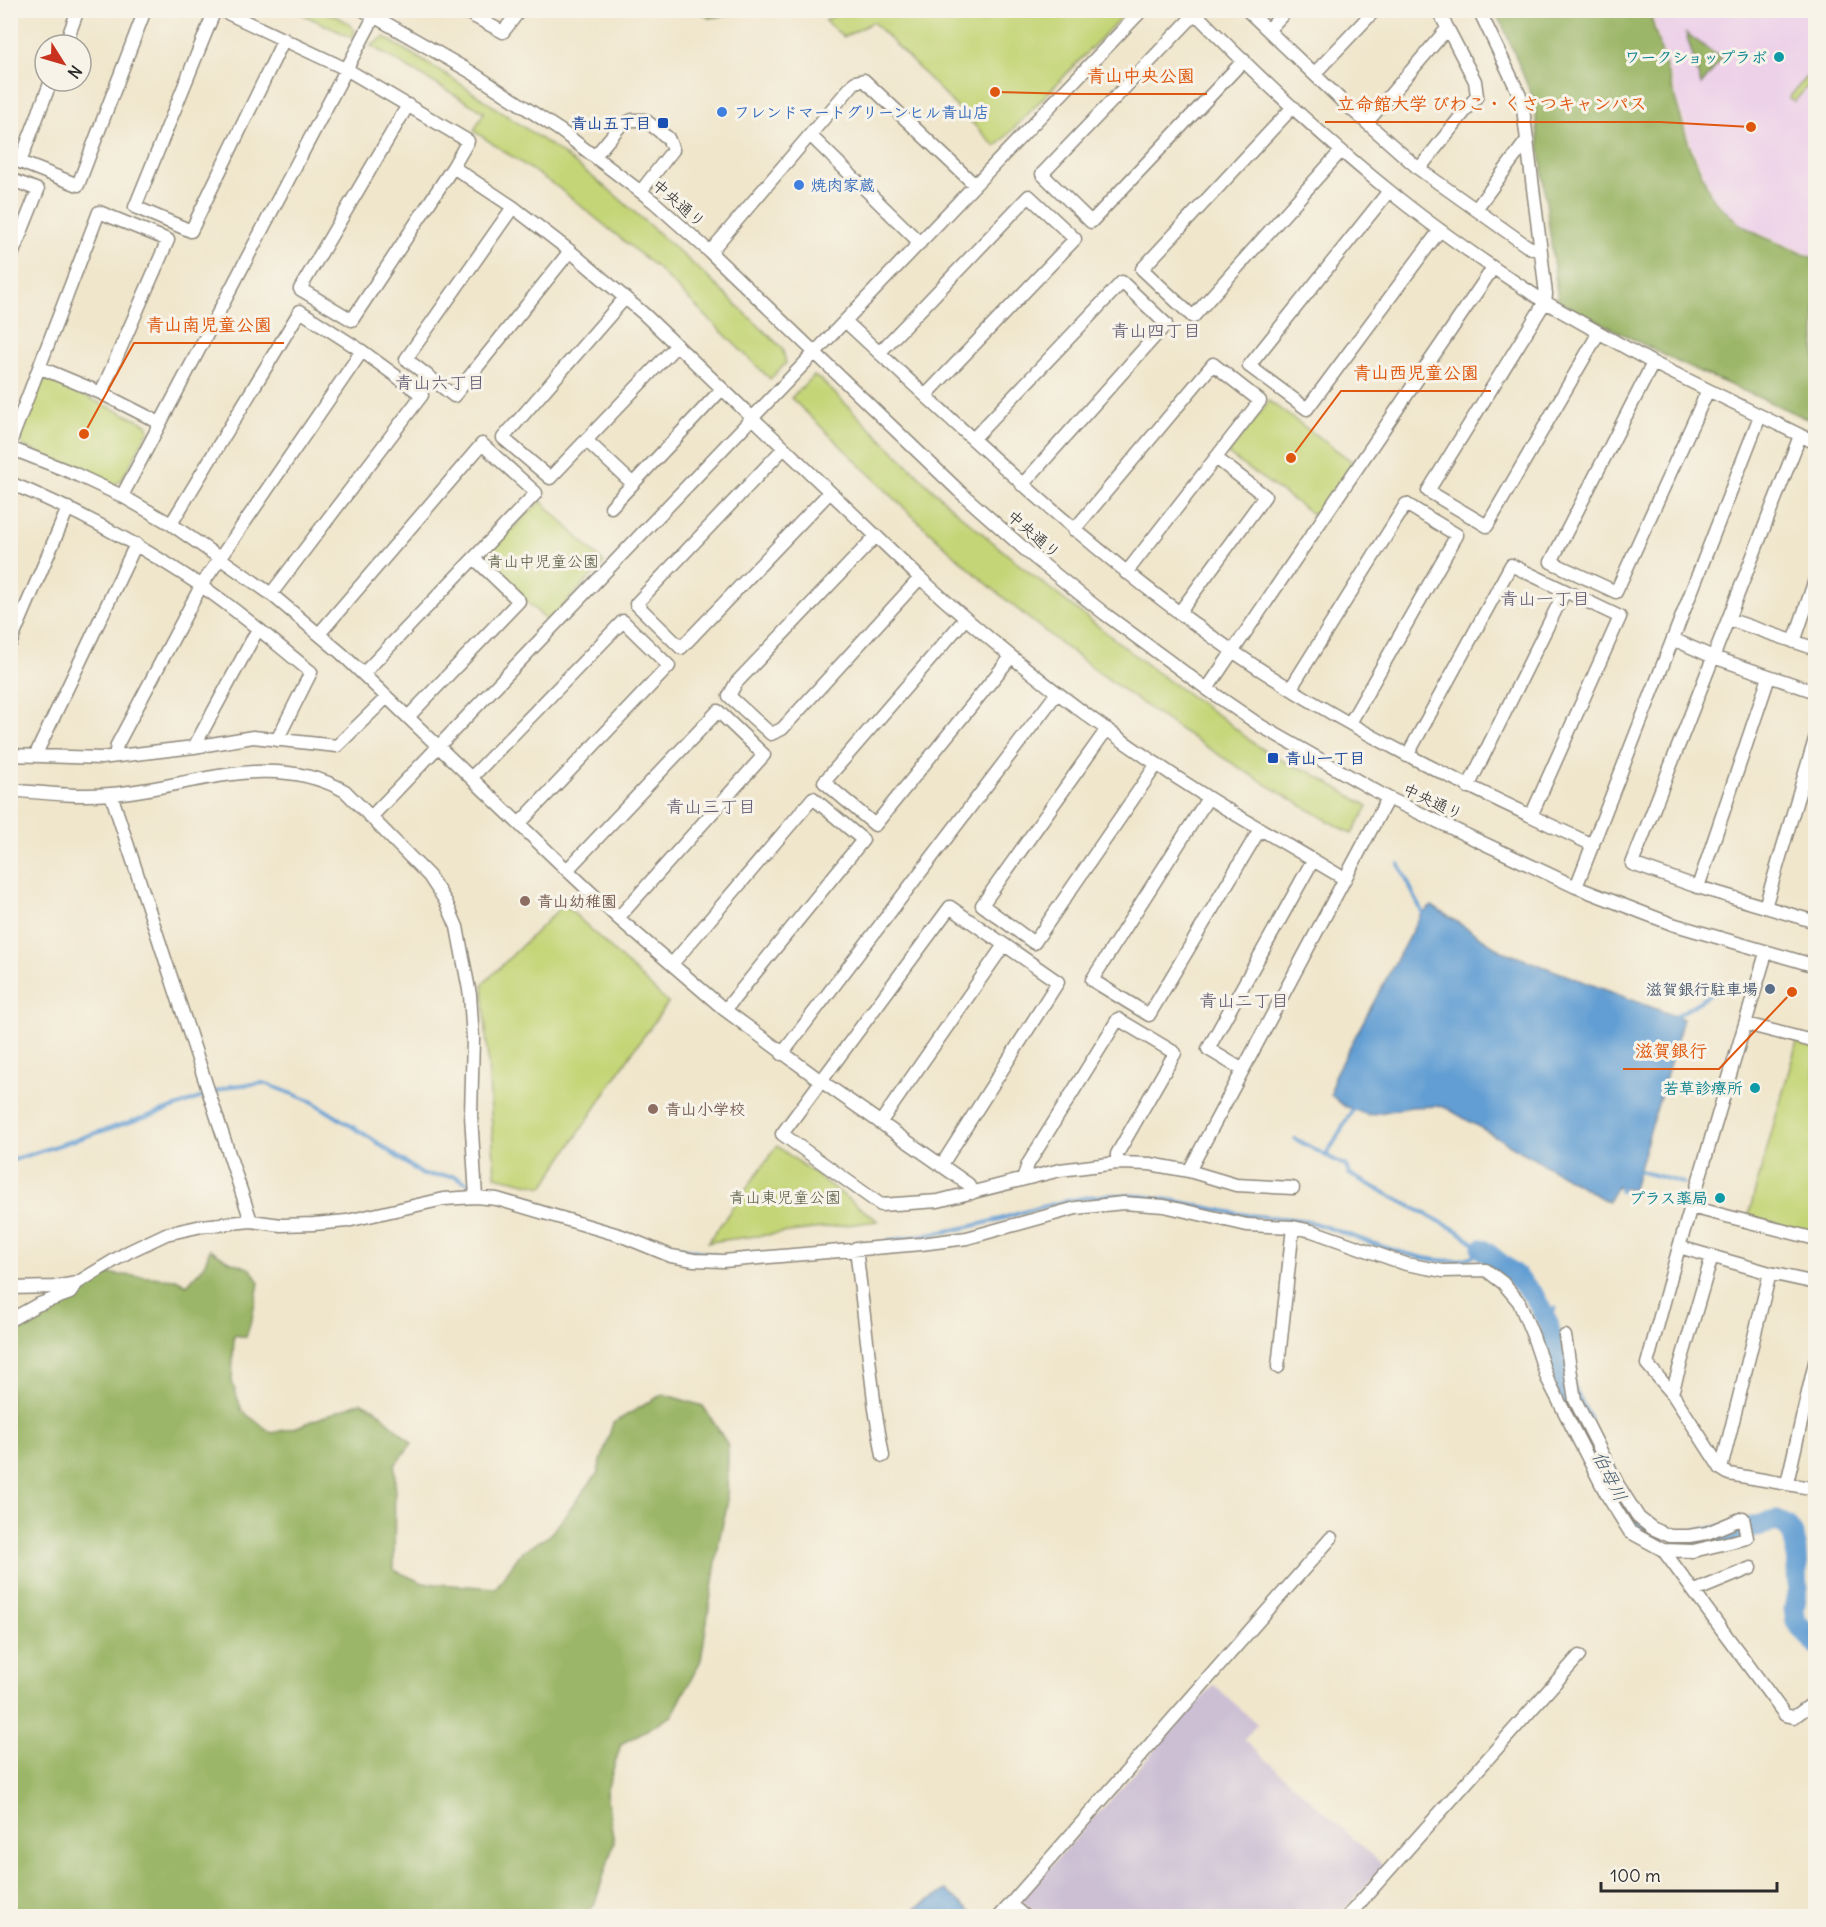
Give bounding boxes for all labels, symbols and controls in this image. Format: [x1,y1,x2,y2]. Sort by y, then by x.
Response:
north arrow [33,33,93,93]
place label: ワークショップラボ [1624,47,1767,67]
marker: ワークショップラボ [1772,50,1786,64]
callout: 青山中央公園 [1075,58,1207,94]
text: N [64,62,86,82]
text: 青山中央公園 [1087,64,1195,87]
callout: 立命館大学 びわこ・くさつキャンパス [1325,86,1660,122]
text: 立命館大学 びわこ・くさつキャンパス [1337,92,1647,115]
place label: フレンドマートグリーンヒル青山店 [734,102,989,122]
marker: フレンドマートグリーンヒル青山店 [715,105,729,119]
place label: 青山五丁目 [571,113,651,133]
marker: 青山五丁目 [656,116,670,130]
street label: 中央通り [648,174,710,232]
place label: 焼肉家蔵 [811,175,875,195]
marker: 焼肉家蔵 [792,178,806,192]
callout: 青山南児童公園 [134,307,284,343]
text: 青山南児童公園 [146,313,272,336]
district label: 青山四丁目 [1111,319,1201,342]
callout: 青山西児童公園 [1341,355,1491,391]
text: 青山西児童公園 [1353,361,1479,384]
district label: 青山六丁目 [395,371,485,394]
street label: 中央通り [1003,505,1065,563]
park label: 青山中児童公園 [487,551,599,571]
district label: 青山一丁目 [1500,587,1590,610]
place label: 青山一丁目 [1285,748,1365,768]
marker: 青山一丁目 [1266,751,1280,765]
street label: 中央通り [1400,778,1466,824]
district label: 青山三丁目 [666,795,756,818]
place label: 青山幼稚園 [537,891,617,911]
marker: 青山幼稚園 [518,894,532,908]
place label: 滋賀銀行駐車場 [1646,979,1758,999]
marker: 滋賀銀行駐車場 [1763,982,1777,996]
district label: 青山二丁目 [1199,989,1289,1012]
callout: 滋賀銀行 [1623,1033,1719,1069]
text: 滋賀銀行 [1635,1039,1707,1062]
place label: 若草診療所 [1663,1078,1743,1098]
marker: 若草診療所 [1748,1081,1762,1095]
place label: 青山小学校 [665,1099,745,1119]
marker: 青山小学校 [646,1102,660,1116]
park label: 青山東児童公園 [729,1187,841,1207]
place label: プラス薬局 [1629,1188,1708,1208]
marker: プラス薬局 [1713,1191,1727,1205]
water label: 伯母川 [1587,1447,1633,1505]
scale bar [1601,1855,1776,1893]
text: 100 m [1610,1864,1661,1887]

